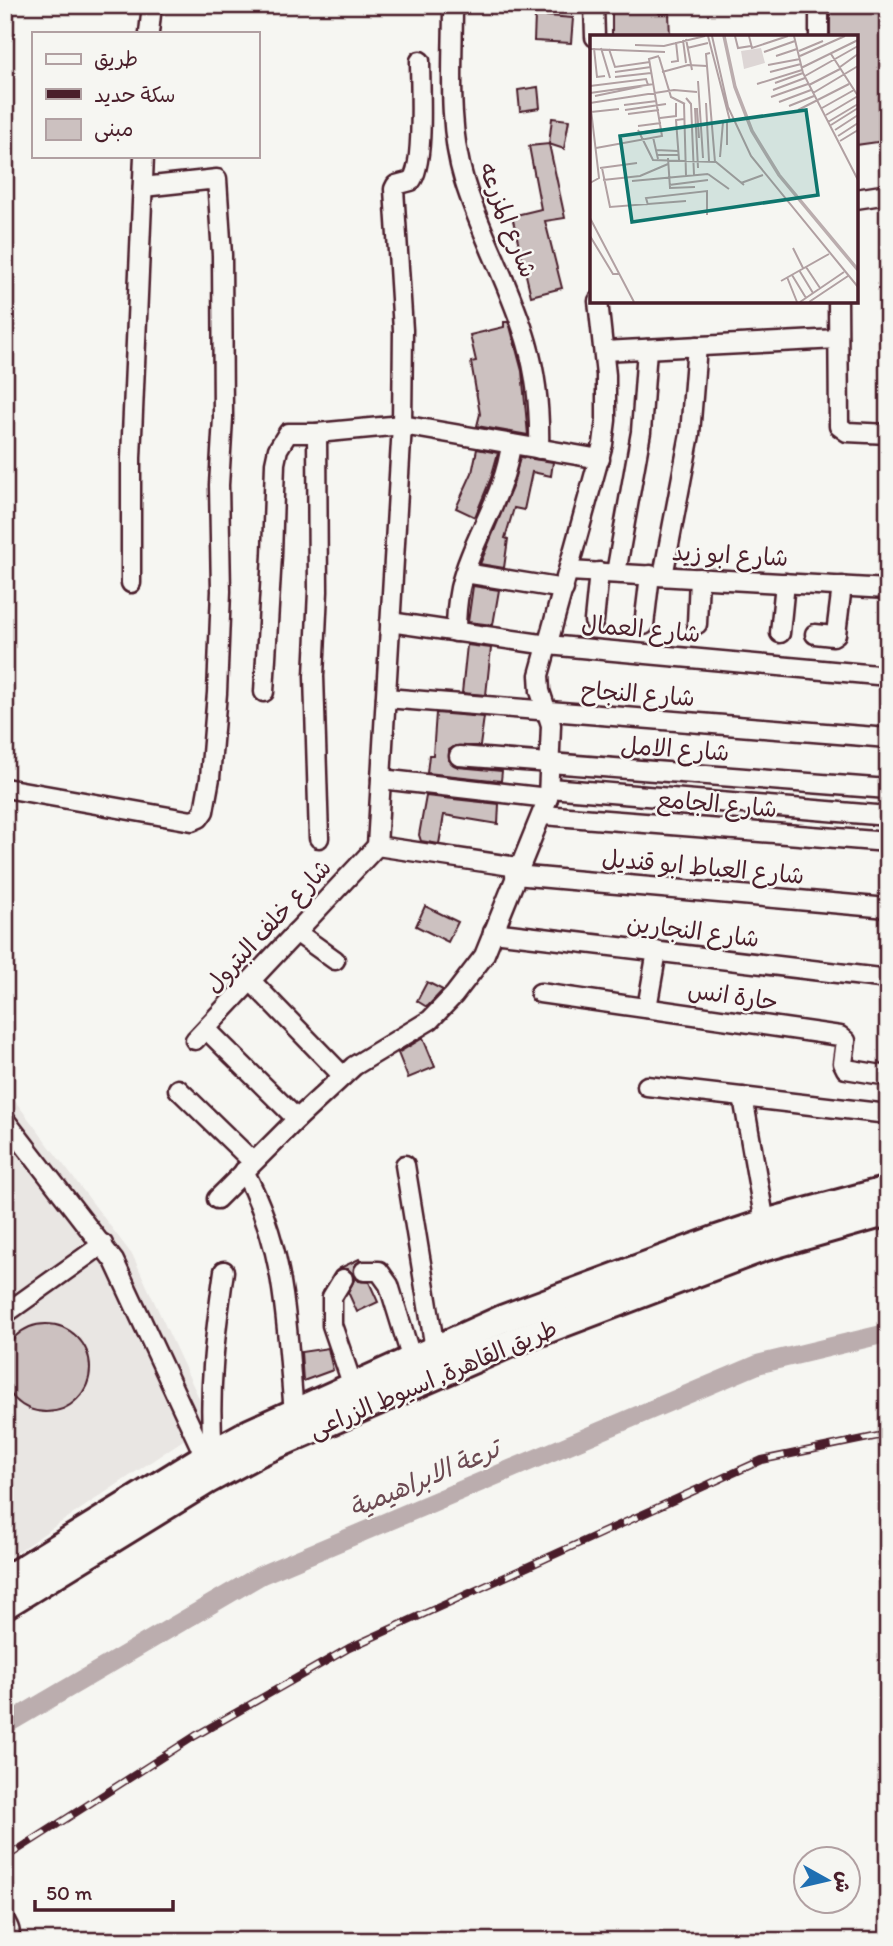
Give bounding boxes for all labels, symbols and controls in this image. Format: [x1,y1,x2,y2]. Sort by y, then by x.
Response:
legend [32,32,259,158]
inset map [590,35,858,303]
text: طريق [94,46,138,71]
text: سكة حديد [94,82,176,107]
text: مبنى [94,116,133,143]
street label: شارع المزرعه [470,158,544,282]
street label: شارع ابو زيد [671,537,789,575]
street label: شارع العمال [580,609,702,651]
street label: شارع النجاح [580,675,696,715]
street label: شارع الامل [619,730,730,770]
street label: شارع الجامع [656,784,778,826]
street label: شارع العياط ابو قنديل [600,843,805,893]
street label: شارع خلف البترول [198,853,339,1001]
street label: شارع النجارين [625,908,761,956]
street label: حارة انس [686,975,780,1016]
street label: طريق القاهرة, اسيوط الزراعى [304,1313,562,1445]
water label: ترعة الابراهيمية [344,1430,508,1524]
north arrow [792,1844,862,1914]
scale bar [35,1869,173,1913]
text: ش [830,1870,856,1894]
text: 50 m [46,1880,93,1905]

